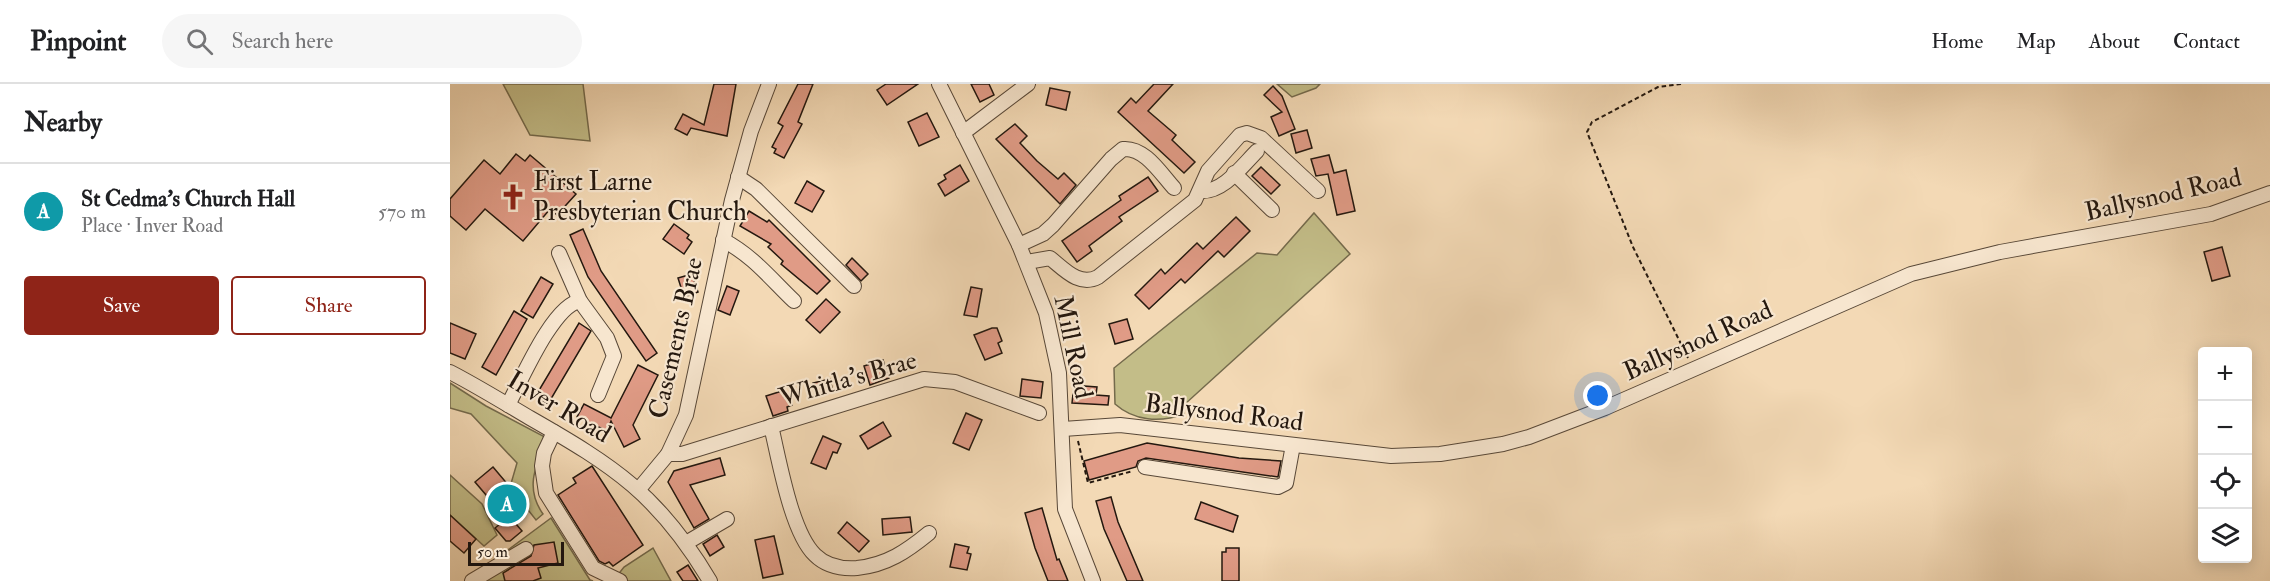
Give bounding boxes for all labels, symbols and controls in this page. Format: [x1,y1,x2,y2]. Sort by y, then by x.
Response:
search box [162,14,582,68]
text: Pinpoint [30,24,126,59]
icon: search [183,25,216,58]
text: Search here [231,27,333,55]
text: Home [1931,28,1983,55]
text: Map [2016,28,2056,55]
text: About [2089,28,2140,55]
text: Contact [2173,28,2240,55]
text: Nearby [24,107,102,139]
street label: Ballysnod Road [2082,161,2245,229]
place label: First Larne Presbyterian Church [533,166,747,228]
church icon: First Larne Presbyterian Church [498,182,528,212]
text: St Cedma's Church Hall [81,185,295,213]
text: A [37,199,50,224]
text: 570 m [378,199,426,224]
text: Place · Inver Road [81,213,223,238]
street label: Casements Brae [642,254,710,422]
button: Save [24,276,219,335]
button: Share [231,276,426,335]
street label: Mill Road [1046,292,1100,402]
street label: Ballysnod Road [1619,294,1778,388]
street label: Whitla's Brae [775,344,921,414]
map controls [2198,347,2252,563]
button: + [2198,347,2252,401]
street label: Inver Road [501,364,617,450]
your location [1583,381,1612,410]
street label: Ballysnod Road [1143,387,1305,439]
button: − [2198,401,2252,455]
button: locate [2198,455,2252,509]
pin: A [488,482,526,526]
button: layers [2198,509,2252,563]
scale bar [468,539,564,566]
text: 50 m [477,542,508,562]

